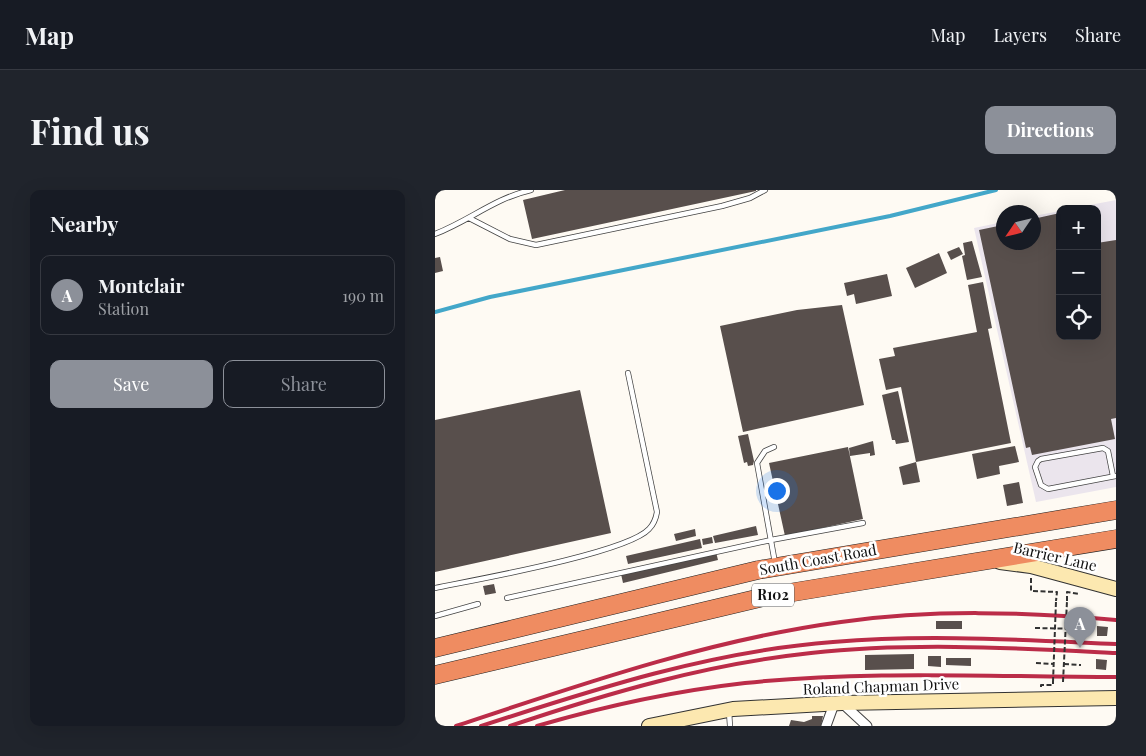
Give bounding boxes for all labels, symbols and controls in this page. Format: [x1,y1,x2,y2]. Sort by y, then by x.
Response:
text: Map [25,19,74,51]
text: Map [930,23,965,47]
text: Layers [993,23,1047,47]
text: Share [1075,23,1121,47]
button: Directions [985,106,1116,154]
text: Find us [30,107,150,154]
north arrow [996,205,1041,250]
map controls [1056,205,1101,340]
button: + [1056,205,1101,250]
text: Nearby [50,209,119,237]
button: − [1056,250,1101,295]
text: Montclair [98,272,184,298]
text: A [62,285,72,306]
text: 190 m [342,285,384,306]
button: locate [1056,295,1101,340]
text: Station [98,298,149,319]
button: Save [50,360,213,408]
button: Share [223,360,385,408]
your location [764,478,790,504]
street label: Barrier Lane [1012,537,1099,575]
street label: South Coast Road [758,539,878,579]
road number: R102 [752,584,794,606]
pin: A [1064,607,1096,648]
street label: Roland Chapman Drive [802,673,960,699]

